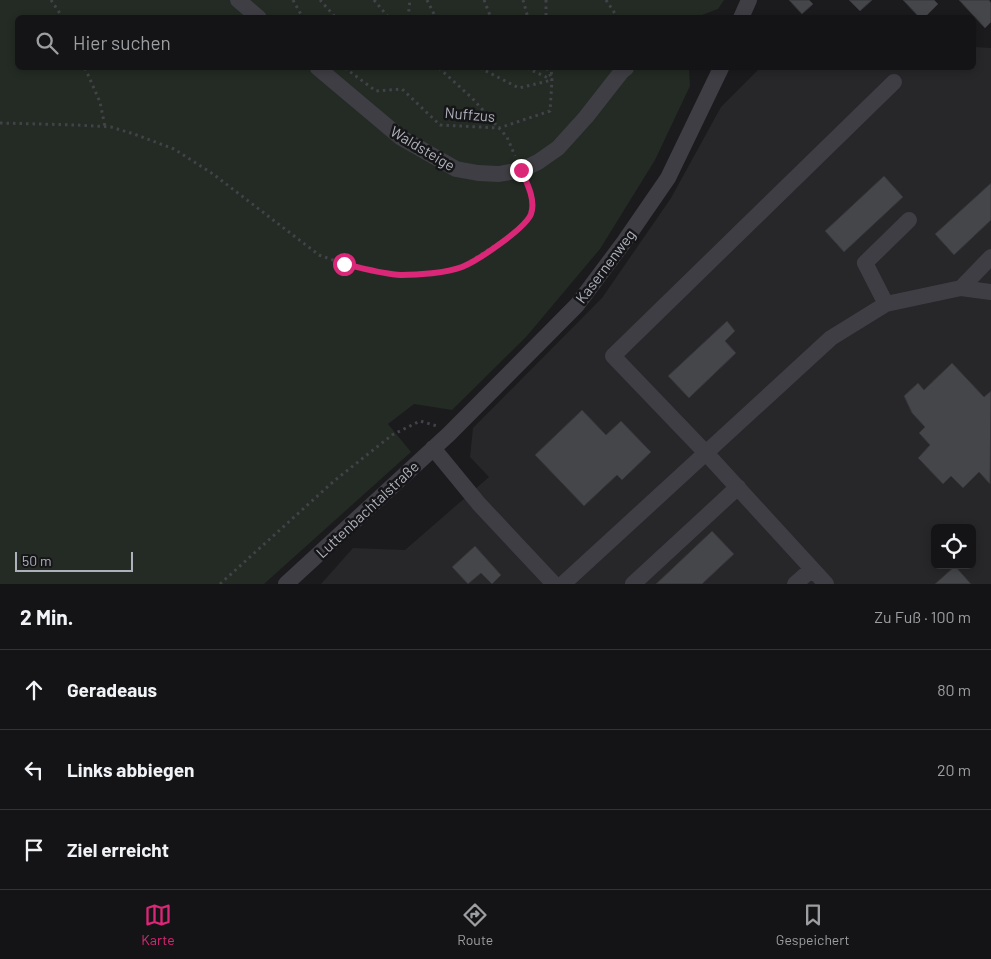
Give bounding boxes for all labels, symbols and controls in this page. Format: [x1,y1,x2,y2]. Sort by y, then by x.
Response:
search box [15,15,976,70]
icon: search [33,29,61,57]
text: Hier suchen [73,31,171,54]
street label: Nuffzus [444,103,496,125]
street label: Waldsteige [387,122,459,174]
route end [510,159,533,182]
street label: Kasernenweg [571,225,639,307]
route start [333,253,356,276]
street label: Luttenbachtalstraße [312,457,422,561]
map controls [931,524,976,569]
button: locate [931,524,976,569]
scale bar [15,549,132,572]
text: 50 m [22,552,51,569]
text: 2 Min. [20,604,73,629]
text: Zu Fuß · 100 m [874,607,971,626]
icon: ahead [20,676,48,704]
text: Geradeaus [67,678,157,701]
text: 80 m [937,680,971,699]
icon: left [20,756,48,784]
text: Links abbiegen [67,758,194,781]
text: 20 m [937,760,971,779]
icon: arrive [20,836,48,864]
text: Ziel erreicht [67,838,169,861]
tab: Karte [141,901,175,948]
tab: Route [457,901,493,948]
tab: Gespeichert [776,901,850,948]

